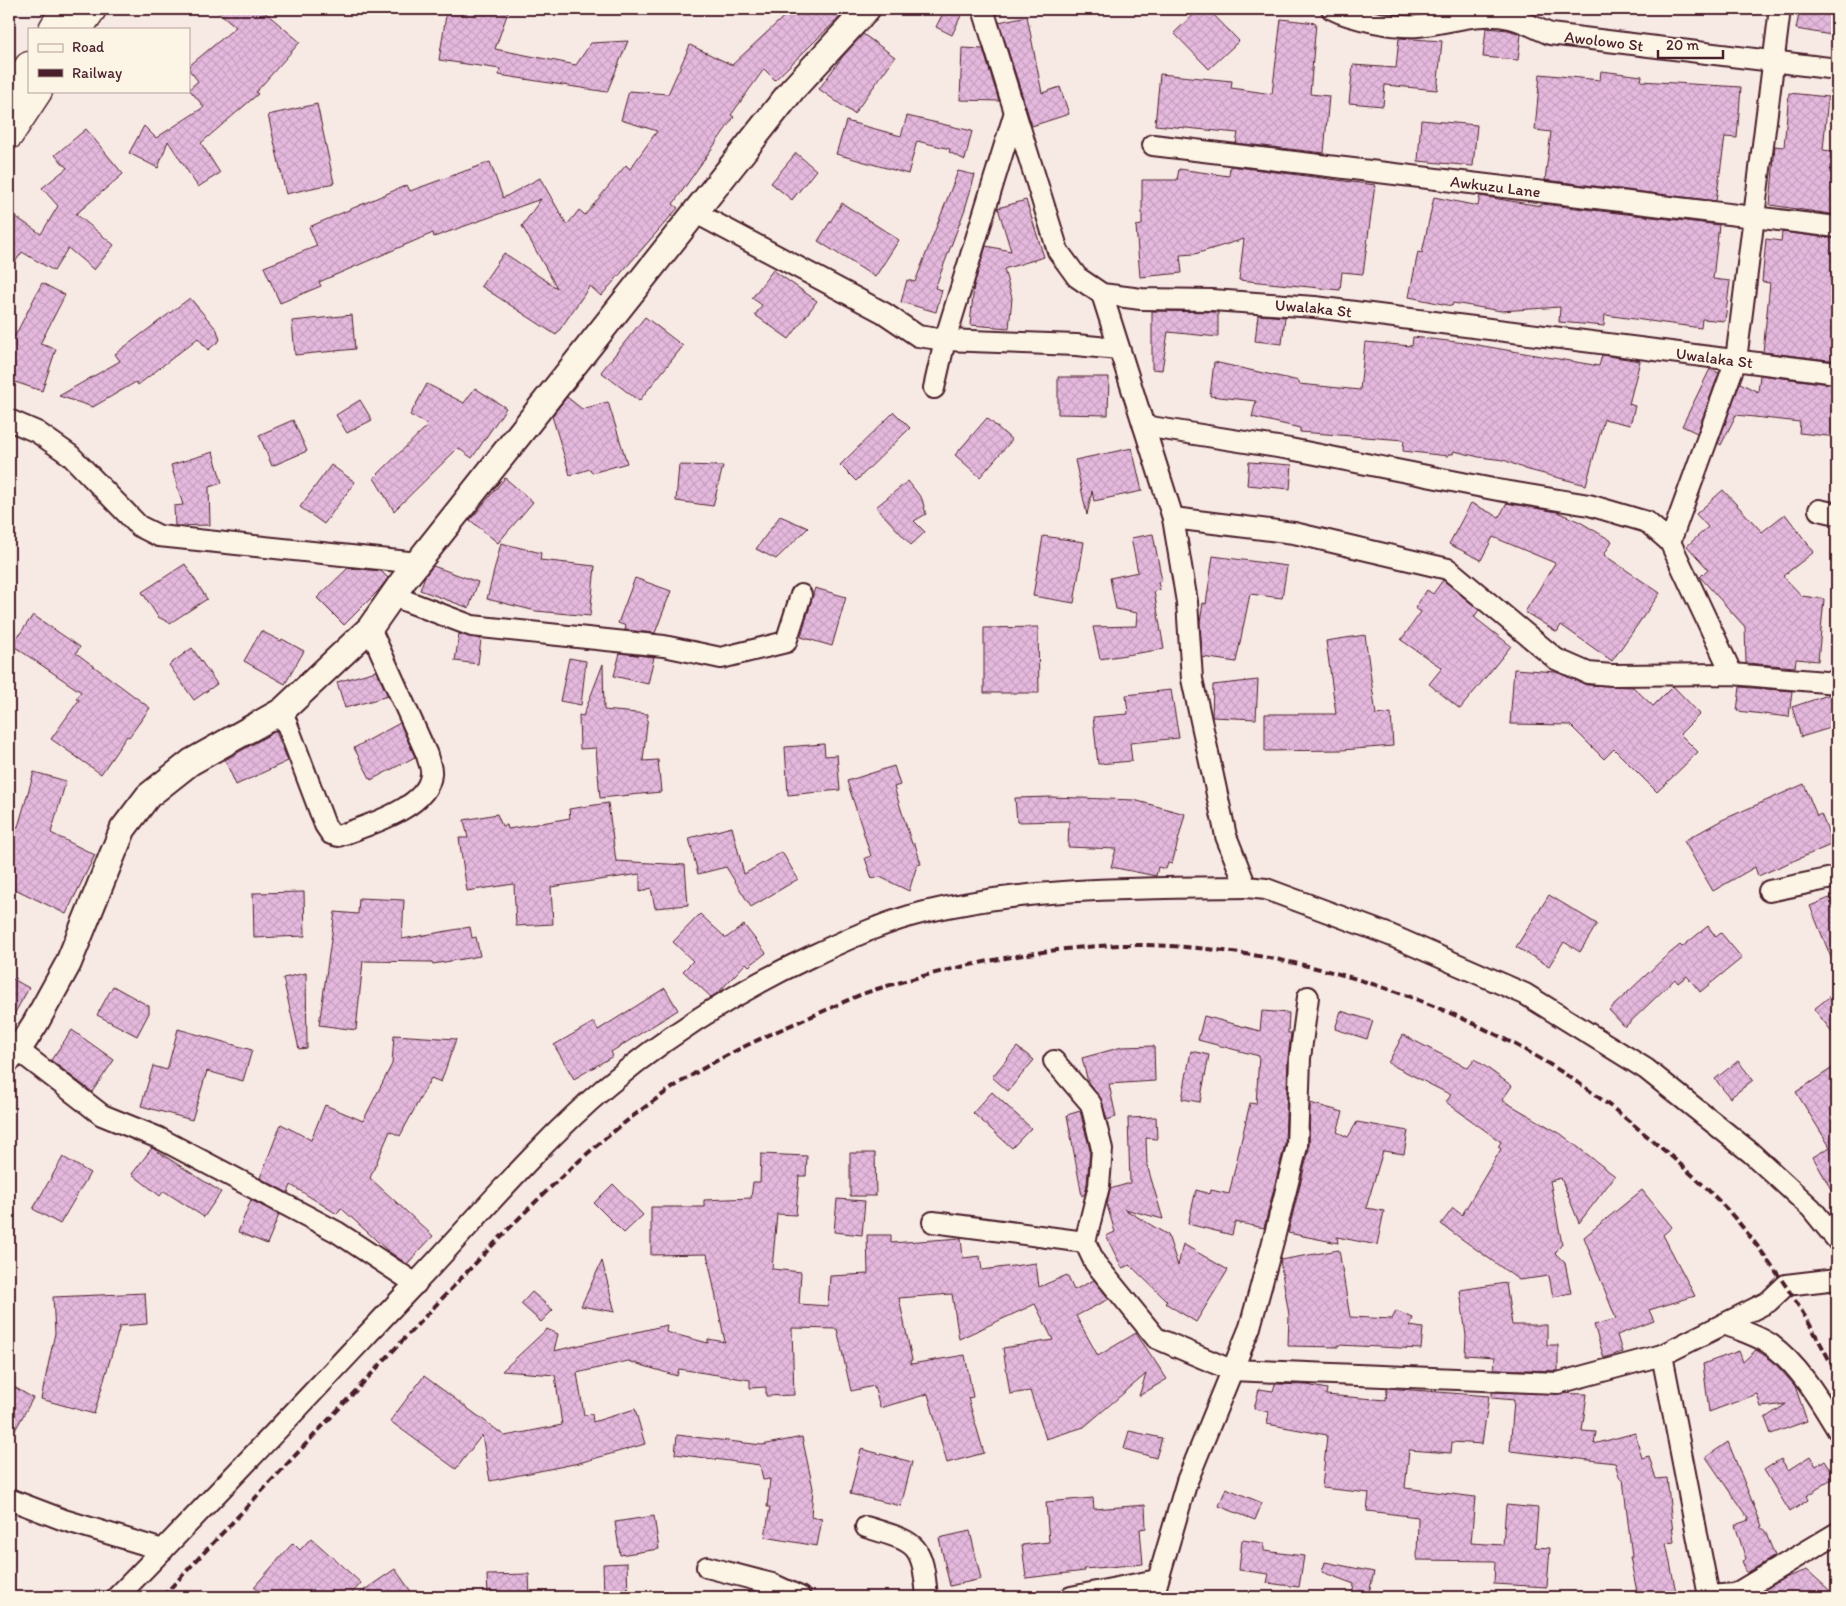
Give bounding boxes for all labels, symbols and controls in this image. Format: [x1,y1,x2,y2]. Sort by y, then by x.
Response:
street label: Awolowo St [1563,27,1645,55]
legend [28,28,190,92]
scale bar [1658,28,1724,60]
text: 20 m [1666,36,1700,54]
text: Road [72,38,105,56]
text: Railway [72,64,122,82]
street label: Awkuzu Lane [1449,172,1542,201]
street label: Uwalaka St [1274,295,1353,322]
street label: Uwalaka St [1675,344,1754,372]

